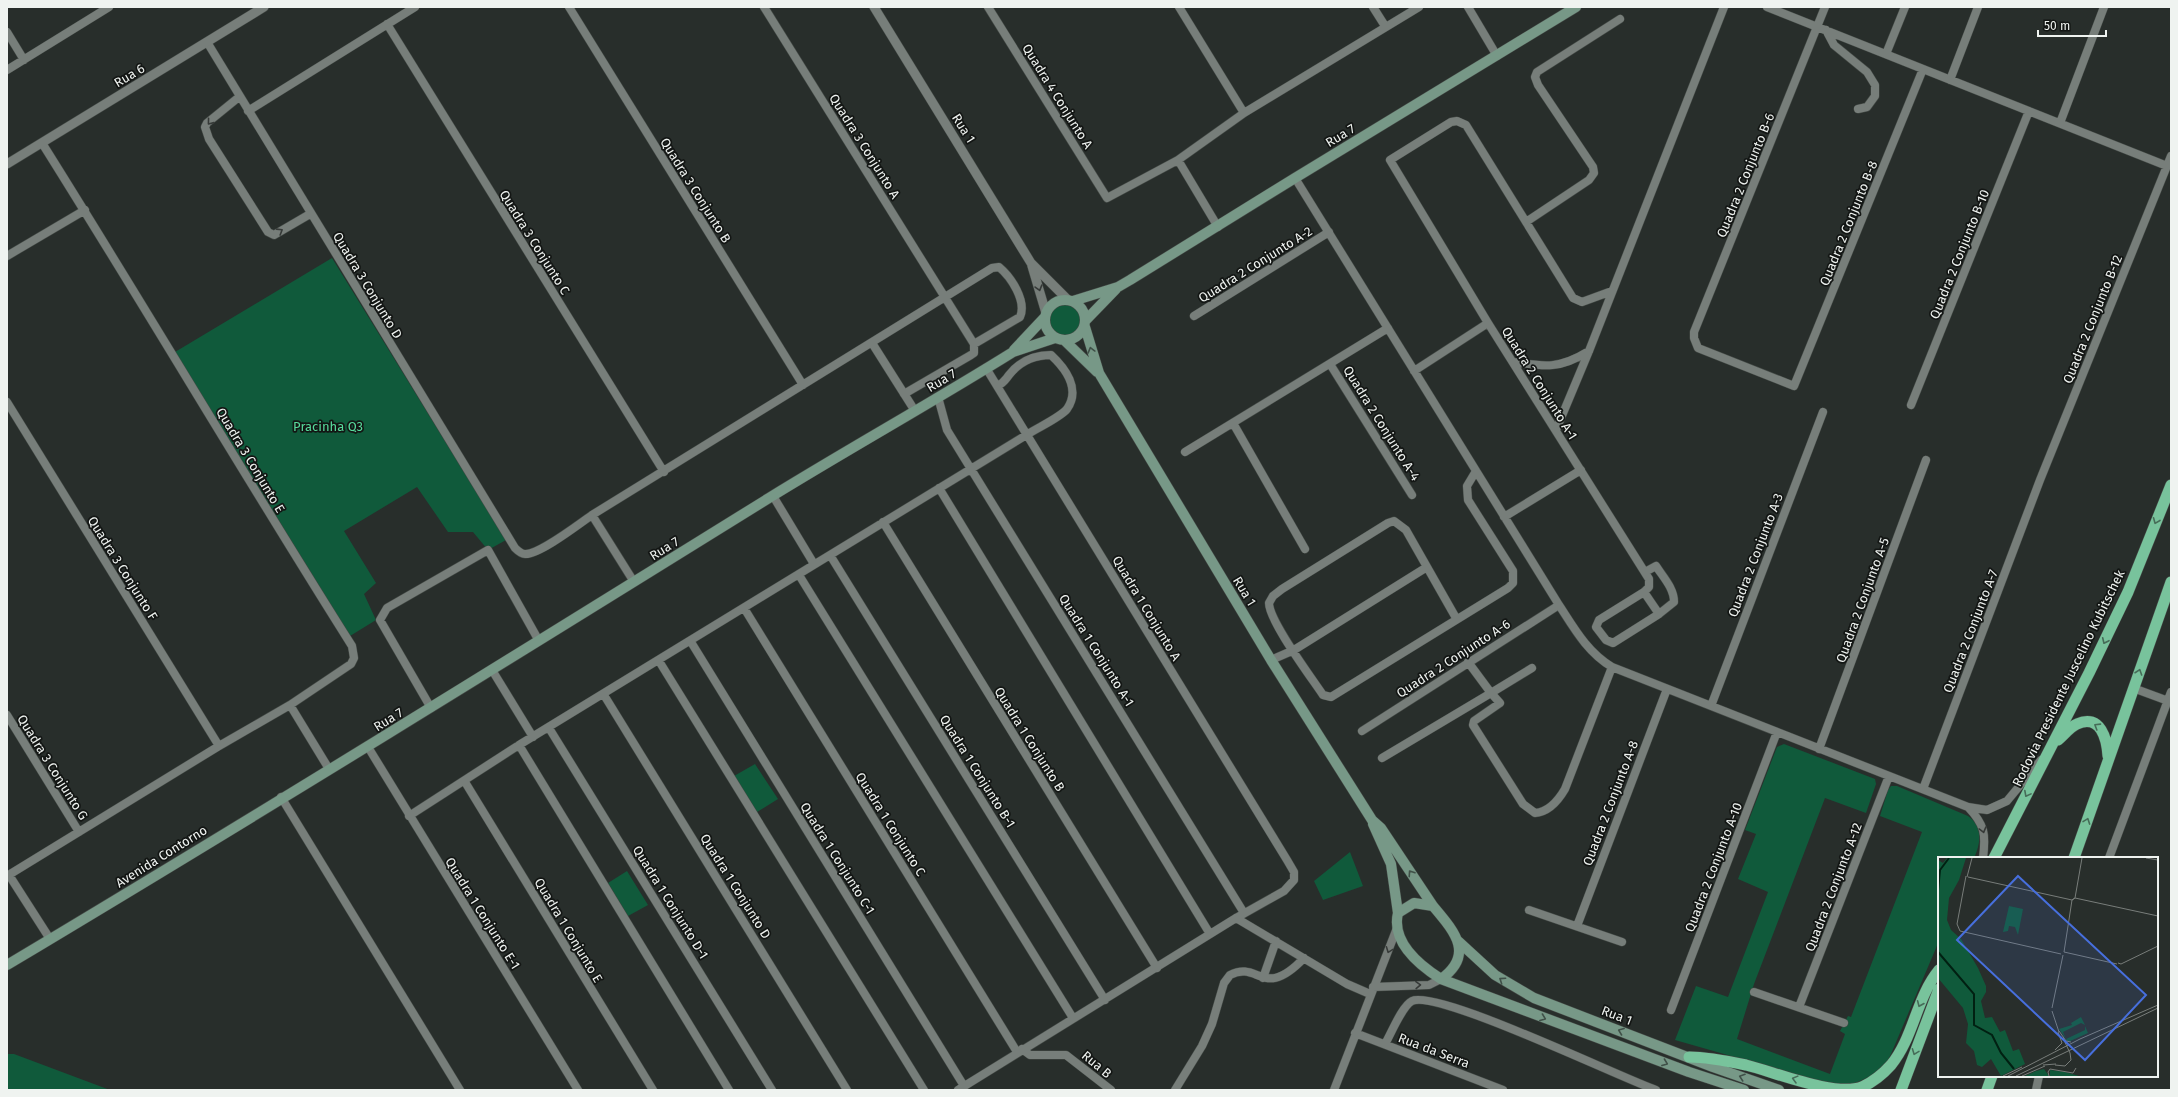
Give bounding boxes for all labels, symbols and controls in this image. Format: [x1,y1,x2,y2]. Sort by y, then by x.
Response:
scale bar [2038,12,2106,38]
text: 50 m [2044,19,2070,33]
street label: Quadra 4 Conjunto A [1019,41,1096,152]
street label: Rua 6 [111,61,147,90]
street label: Quadra 3 Conjunto A [826,91,903,202]
street label: Rua 1 [949,111,978,146]
street label: Quadra 2 Conjunto B-6 [1714,111,1777,240]
one-way arrow [207,117,214,125]
street label: Rua 7 [1323,121,1358,150]
street label: Quadra 3 Conjunto B [657,135,734,246]
street label: Quadra 2 Conjunto B-8 [1817,159,1880,288]
street label: Quadra 3 Conjunto C [496,187,573,298]
street label: Quadra 2 Conjunto B-10 [1927,187,1992,321]
street label: Quadra 2 Conjunto A-2 [1196,223,1315,306]
one-way arrow [276,229,283,236]
street label: Quadra 3 Conjunto D [330,229,405,341]
street label: Quadra 2 Conjunto B-12 [2060,253,2125,386]
one-way arrow [1034,284,1043,291]
street label: Quadra 2 Conjunto A-1 [1499,324,1580,442]
one-way arrow [1087,347,1096,354]
street label: Quadra 2 Conjunto A-4 [1340,363,1423,483]
street label: Rua 7 [924,366,959,395]
street label: Quadra 3 Conjunto E [213,405,288,516]
park label: Pracinha Q3 [293,419,363,434]
street label: Quadra 2 Conjunto A-3 [1725,491,1786,619]
street label: Quadra 3 Conjunto F [85,514,161,623]
one-way arrow [2153,518,2161,525]
street label: Rua 7 [647,534,682,563]
street label: Quadra 2 Conjunto A-5 [1833,536,1892,665]
street label: Quadra 1 Conjunto A [1109,553,1184,664]
street label: Quadra 2 Conjunto A-7 [1940,567,2001,695]
street label: Rodovia Presidente Juscelino Kubitschek [2009,567,2128,789]
street label: Rua 1 [1230,574,1259,609]
street label: Quadra 1 Conjunto A-1 [1056,591,1137,709]
street label: Quadra 2 Conjunto A-6 [1394,616,1513,701]
one-way arrow [2102,636,2110,644]
one-way arrow [2134,669,2142,676]
street label: Quadra 1 Conjunto B [991,684,1068,794]
street label: Rua 7 [371,705,406,734]
street label: Quadra 3 Conjunto G [14,712,91,823]
street label: Quadra 1 Conjunto B-1 [937,712,1018,830]
one-way arrow [2094,724,2101,731]
street label: Quadra 2 Conjunto A-8 [1580,739,1641,868]
street label: Quadra 1 Conjunto C [853,770,929,879]
one-way arrow [2025,790,2032,797]
street label: Quadra 1 Conjunto C-1 [797,800,878,917]
street label: Quadra 2 Conjunto A-10 [1682,800,1745,934]
one-way arrow [2083,818,2091,825]
street label: Quadra 2 Conjunto A-12 [1802,821,1865,954]
street label: Avenida Contorno [113,822,210,891]
one-way arrow [1978,826,1987,833]
street label: Quadra 1 Conjunto D [697,831,774,941]
street label: Quadra 1 Conjunto D-1 [630,843,712,962]
street label: Quadra 1 Conjunto E-1 [442,855,523,972]
inset map [1938,857,2158,1077]
one-way arrow [1409,871,1416,878]
street label: Quadra 1 Conjunto E [531,875,606,985]
one-way arrow [1385,946,1393,953]
one-way arrow [1499,977,1506,985]
one-way arrow [1415,981,1421,990]
one-way arrow [1917,1001,1925,1008]
street label: Rua 1 [1599,1003,1634,1028]
one-way arrow [1540,1013,1547,1021]
one-way arrow [1617,1028,1624,1036]
street label: Rua da Serra [1396,1030,1472,1071]
street label: Rua B [1079,1048,1115,1081]
one-way arrow [1912,1048,1920,1055]
one-way arrow [1661,1059,1668,1067]
one-way arrow [1739,1074,1746,1082]
one-way arrow [1792,1075,1799,1084]

